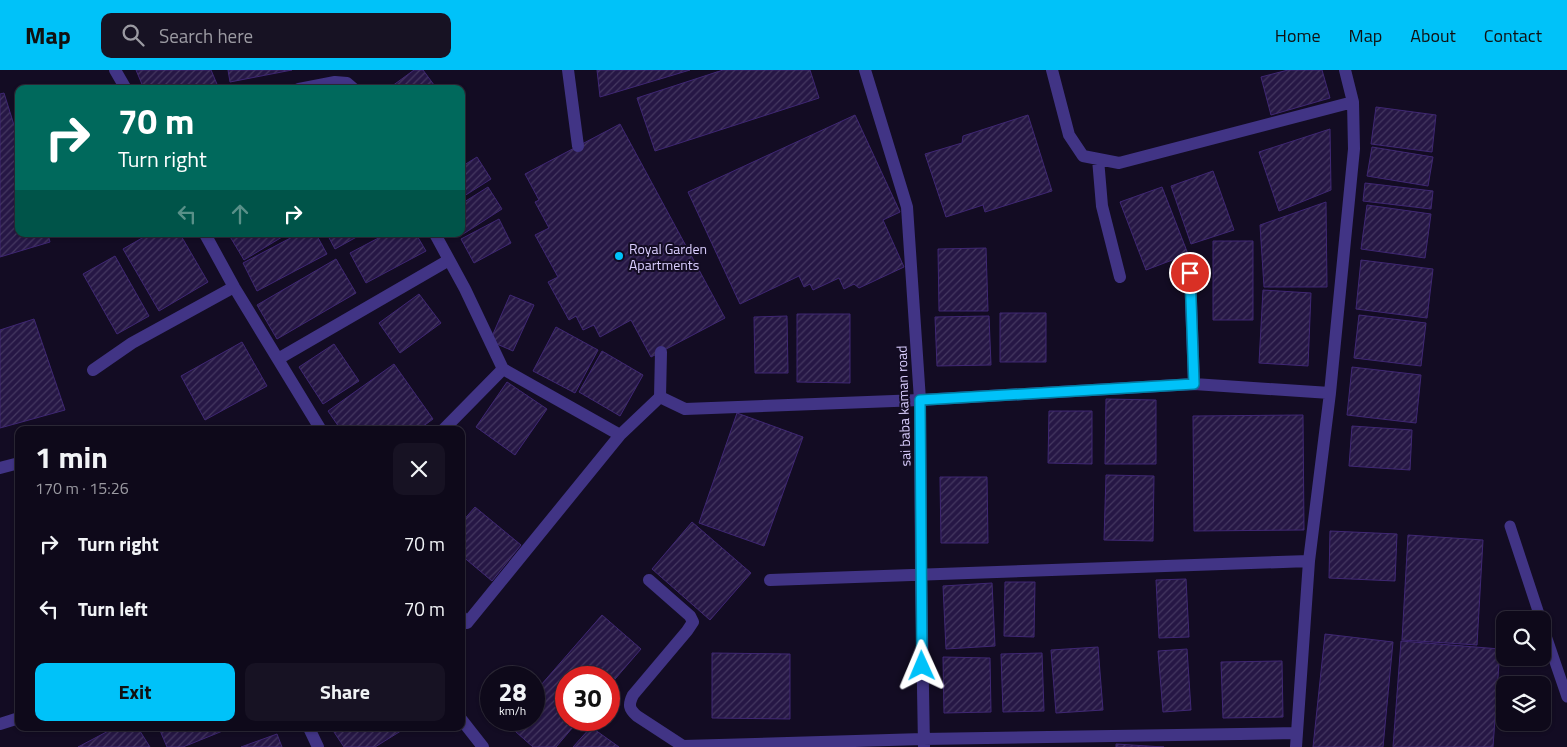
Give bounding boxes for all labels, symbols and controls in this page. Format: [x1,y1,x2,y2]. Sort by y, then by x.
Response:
search box [101,13,451,58]
text: Map [25,17,71,53]
icon: search [119,21,147,49]
text: Search here [159,21,253,50]
text: Home [1275,22,1321,49]
text: Map [1349,22,1382,49]
text: About [1410,22,1456,49]
text: Contact [1484,22,1542,49]
text: 70 m [118,94,194,148]
icon: right [35,105,100,170]
text: Turn right [118,142,207,176]
icon: left [173,200,201,228]
icon: ahead [226,200,254,228]
icon: right [279,200,307,228]
place label: Royal Garden Apartments [629,238,707,275]
marker: Royal Garden Apartments [613,250,625,262]
pin [1169,252,1211,294]
icon: arrive [1176,259,1204,287]
street label: sai baba kaman road [890,345,916,467]
text: 1 min [35,434,108,480]
button: close [393,443,445,495]
text: 170 m · 15:26 [35,476,129,500]
text: Turn right [78,529,159,558]
text: 70 m [404,529,445,558]
icon: right [35,530,63,558]
text: Turn left [78,594,148,623]
text: 70 m [404,594,445,623]
icon: left [35,595,63,623]
map controls [1496,611,1551,731]
button: search [1496,611,1551,666]
position arrow [895,639,947,691]
button: Exit [35,663,235,721]
button: Share [245,663,445,721]
speed limit sign: 30 [555,666,620,731]
text: 28 [498,673,527,711]
button: layers [1496,676,1551,731]
text: km/h [499,701,526,720]

